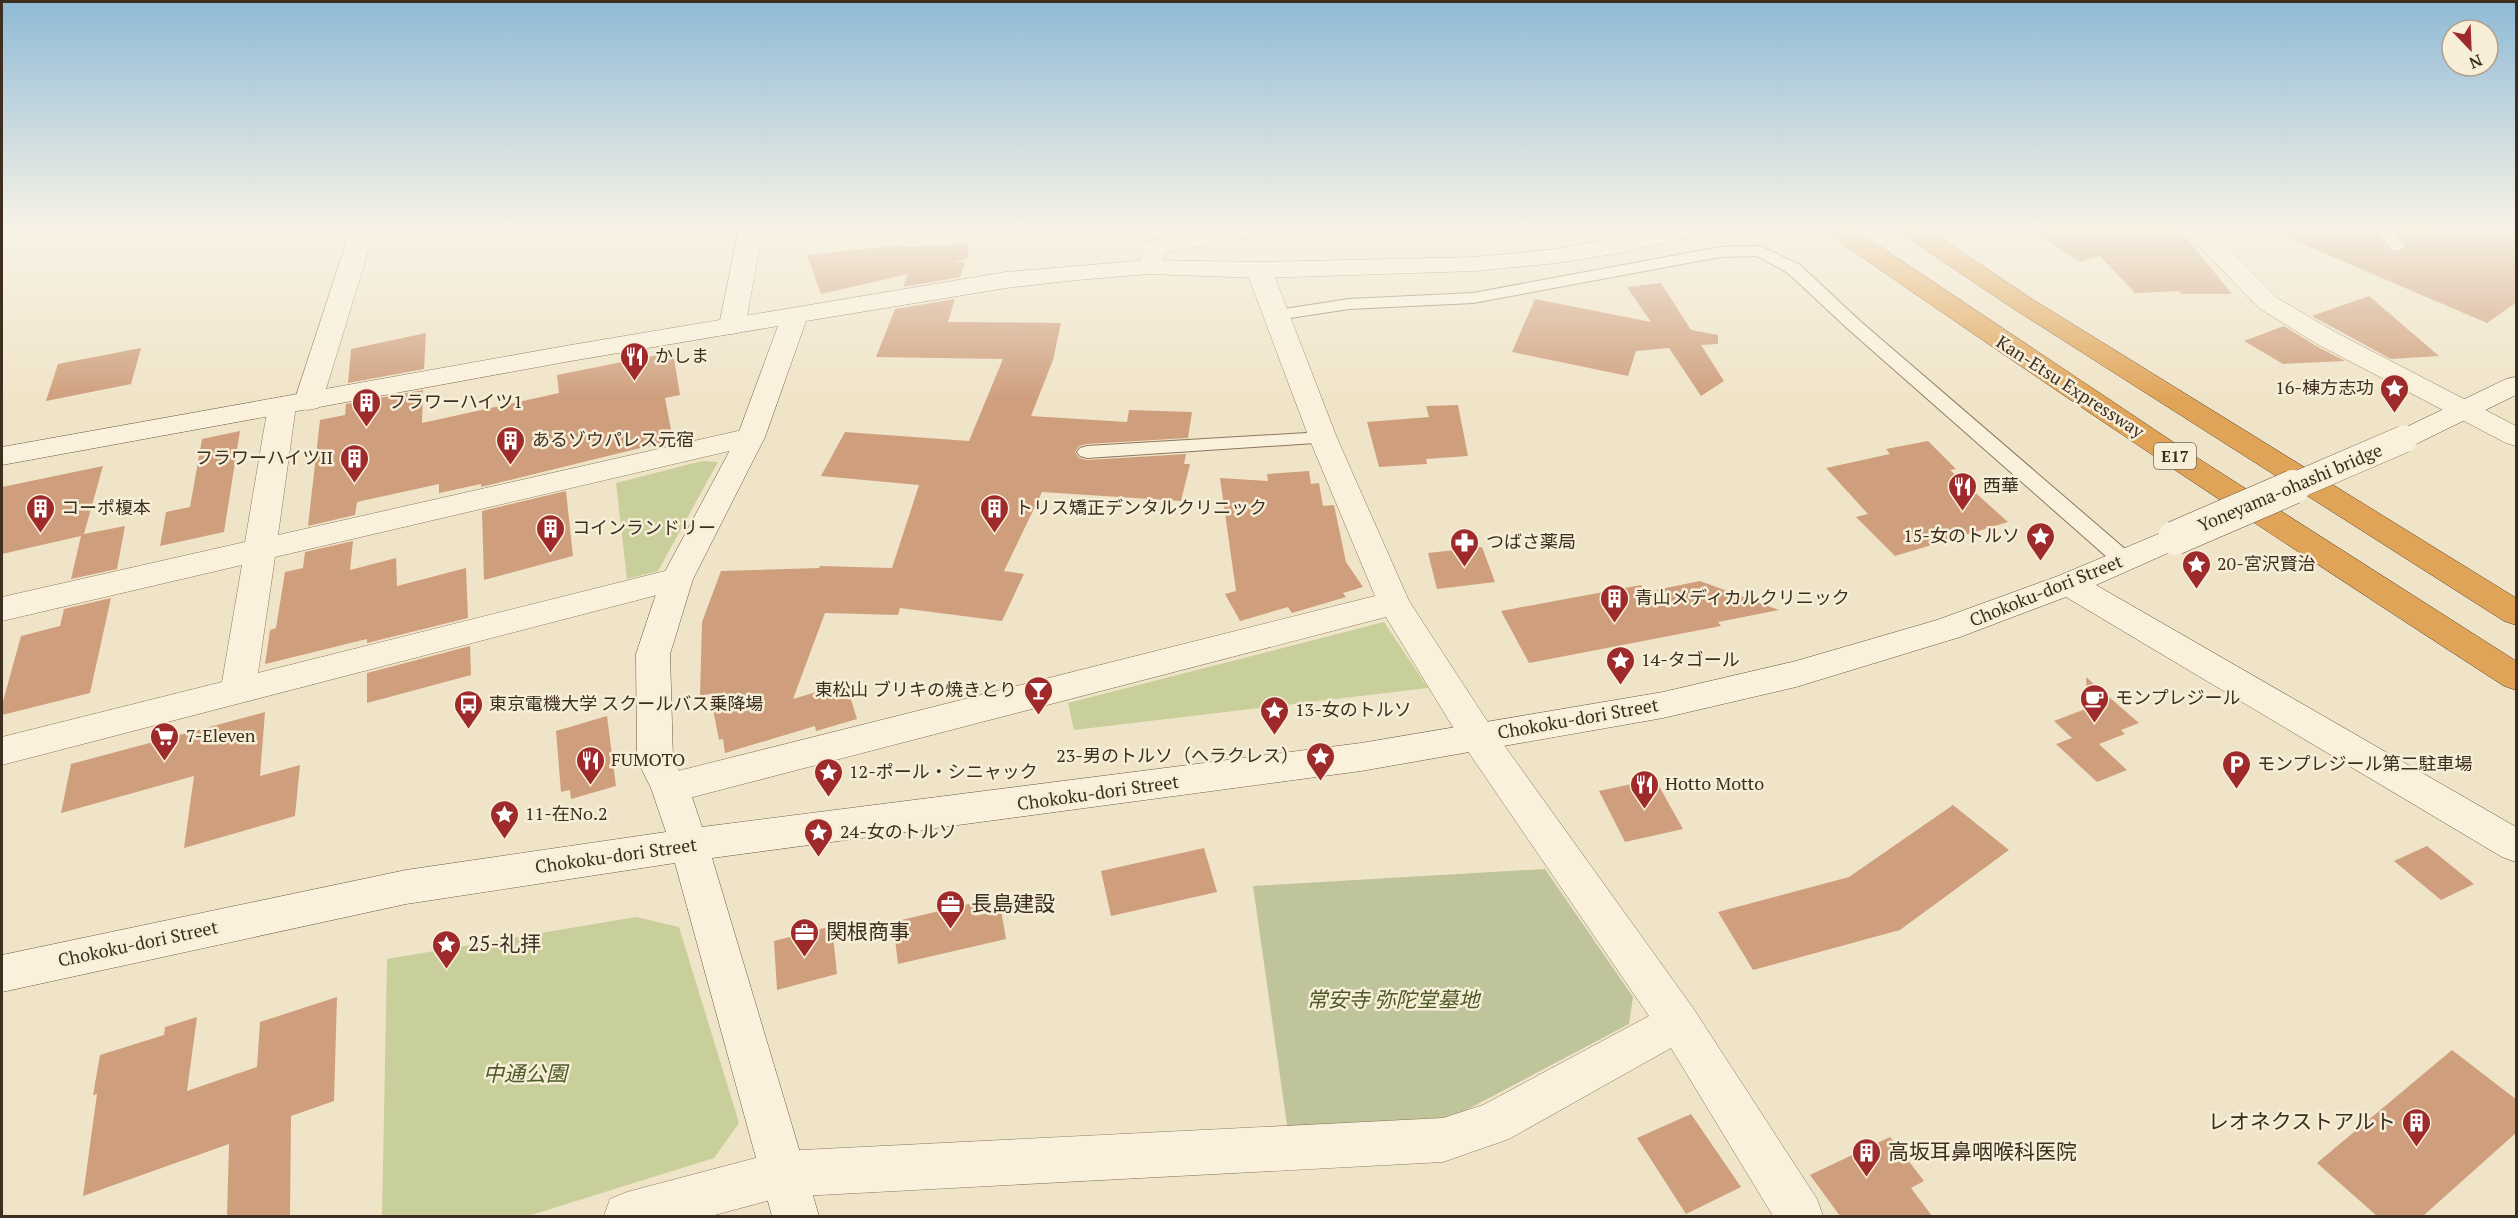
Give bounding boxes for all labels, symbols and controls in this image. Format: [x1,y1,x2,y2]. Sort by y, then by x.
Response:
north arrow [2440,18,2500,78]
text: N [2466,49,2486,74]
street label: Kan-Etsu Expressway [1992,329,2150,443]
restaurant icon: かしま [618,340,650,382]
place label: かしま [655,343,709,367]
place icon: 16-棟方志功 [2379,372,2411,414]
place label: 16-棟方志功 [2275,375,2374,399]
building icon: フラワーハイツ1 [351,386,383,428]
place label: フラワーハイツ1 [388,389,523,413]
building icon: あるゾウパレス元宿 [495,424,527,466]
place label: あるゾウパレス元宿 [532,427,694,451]
street label: Yoneyama-ohashi bridge [2194,437,2386,537]
building icon: フラワーハイツII [338,442,370,484]
road number: E17 [2154,443,2196,469]
place label: フラワーハイツII [195,445,333,469]
restaurant icon: 西華 [1946,470,1978,512]
place label: 西華 [1983,473,2019,497]
building icon: コーポ榎本 [24,492,56,534]
building icon: トリス矯正デンタルクリニック [978,492,1010,534]
place label: コーポ榎本 [61,495,151,519]
place label: トリス矯正デンタルクリニック [1015,495,1267,519]
building icon: コインランドリー [535,512,567,554]
place label: コインランドリー [572,515,716,539]
place icon: 15-女のトルソ [2025,520,2057,562]
place label: 15-女のトルソ [1903,523,2020,547]
pharmacy icon: つばさ薬局 [1449,526,1481,568]
place label: つばさ薬局 [1486,529,1576,553]
street label: Chokoku-dori Street [1966,548,2126,632]
place icon: 20-宮沢賢治 [2180,548,2212,590]
place label: 20-宮沢賢治 [2217,551,2316,575]
building icon: 青山メディカルクリニック [1598,582,1630,624]
place label: 青山メディカルクリニック [1635,585,1850,609]
place icon: 14-タゴール [1604,644,1636,686]
place label: 14-タゴール [1641,647,1740,671]
bar icon: 東松山 ブリキの焼きとり [1022,674,1054,716]
place label: 東松山 ブリキの焼きとり [815,677,1017,701]
cafe icon: モンプレジール [2078,682,2110,724]
place label: モンプレジール [2115,685,2240,709]
bus stop icon: 東京電機大学 スクールバス乗降場 [452,688,484,730]
place label: 東京電機大学 スクールバス乗降場 [489,691,763,715]
street label: Chokoku-dori Street [1495,692,1661,744]
place icon: 13-女のトルソ [1258,694,1290,736]
place label: 13-女のトルソ [1295,697,1412,721]
supermarket icon: 7-Eleven [149,720,181,762]
place label: 7-Eleven [186,723,256,747]
place icon: 23-男のトルソ（ヘラクレス） [1304,740,1336,782]
place label: 23-男のトルソ（ヘラクレス） [1056,743,1299,767]
restaurant icon: FUMOTO [574,744,606,786]
place label: FUMOTO [611,747,685,771]
parking icon: モンプレジール第二駐車場 [2220,748,2252,790]
place label: モンプレジール第二駐車場 [2257,751,2472,775]
place icon: 12-ポール・シニャック [812,756,844,798]
place label: 12-ポール・シニャック [849,759,1038,783]
restaurant icon: Hotto Motto [1628,768,1660,810]
street label: Chokoku-dori Street [1015,769,1181,815]
place label: Hotto Motto [1665,771,1764,795]
place icon: 11-在No.2 [488,798,520,840]
place label: 11-在No.2 [525,801,608,825]
place icon: 24-女のトルソ [803,816,835,858]
place label: 24-女のトルソ [840,819,957,843]
street label: Chokoku-dori Street [533,832,699,878]
office icon: 長島建設 [934,888,966,930]
place label: 長島建設 [971,889,1055,917]
street label: Chokoku-dori Street [56,914,220,972]
office icon: 関根商事 [789,916,821,958]
place label: 関根商事 [826,917,910,945]
place icon: 25-礼拝 [431,928,463,970]
place label: 25-礼拝 [468,929,541,957]
park label: 常安寺 弥陀堂墓地 [1306,985,1482,1013]
park label: 中通公園 [483,1059,570,1087]
building icon: レオネクストアルト [2401,1106,2433,1148]
place label: レオネクストアルト [2208,1107,2396,1135]
building icon: 高坂耳鼻咽喉科医院 [1851,1136,1883,1178]
place label: 高坂耳鼻咽喉科医院 [1888,1137,2077,1165]

